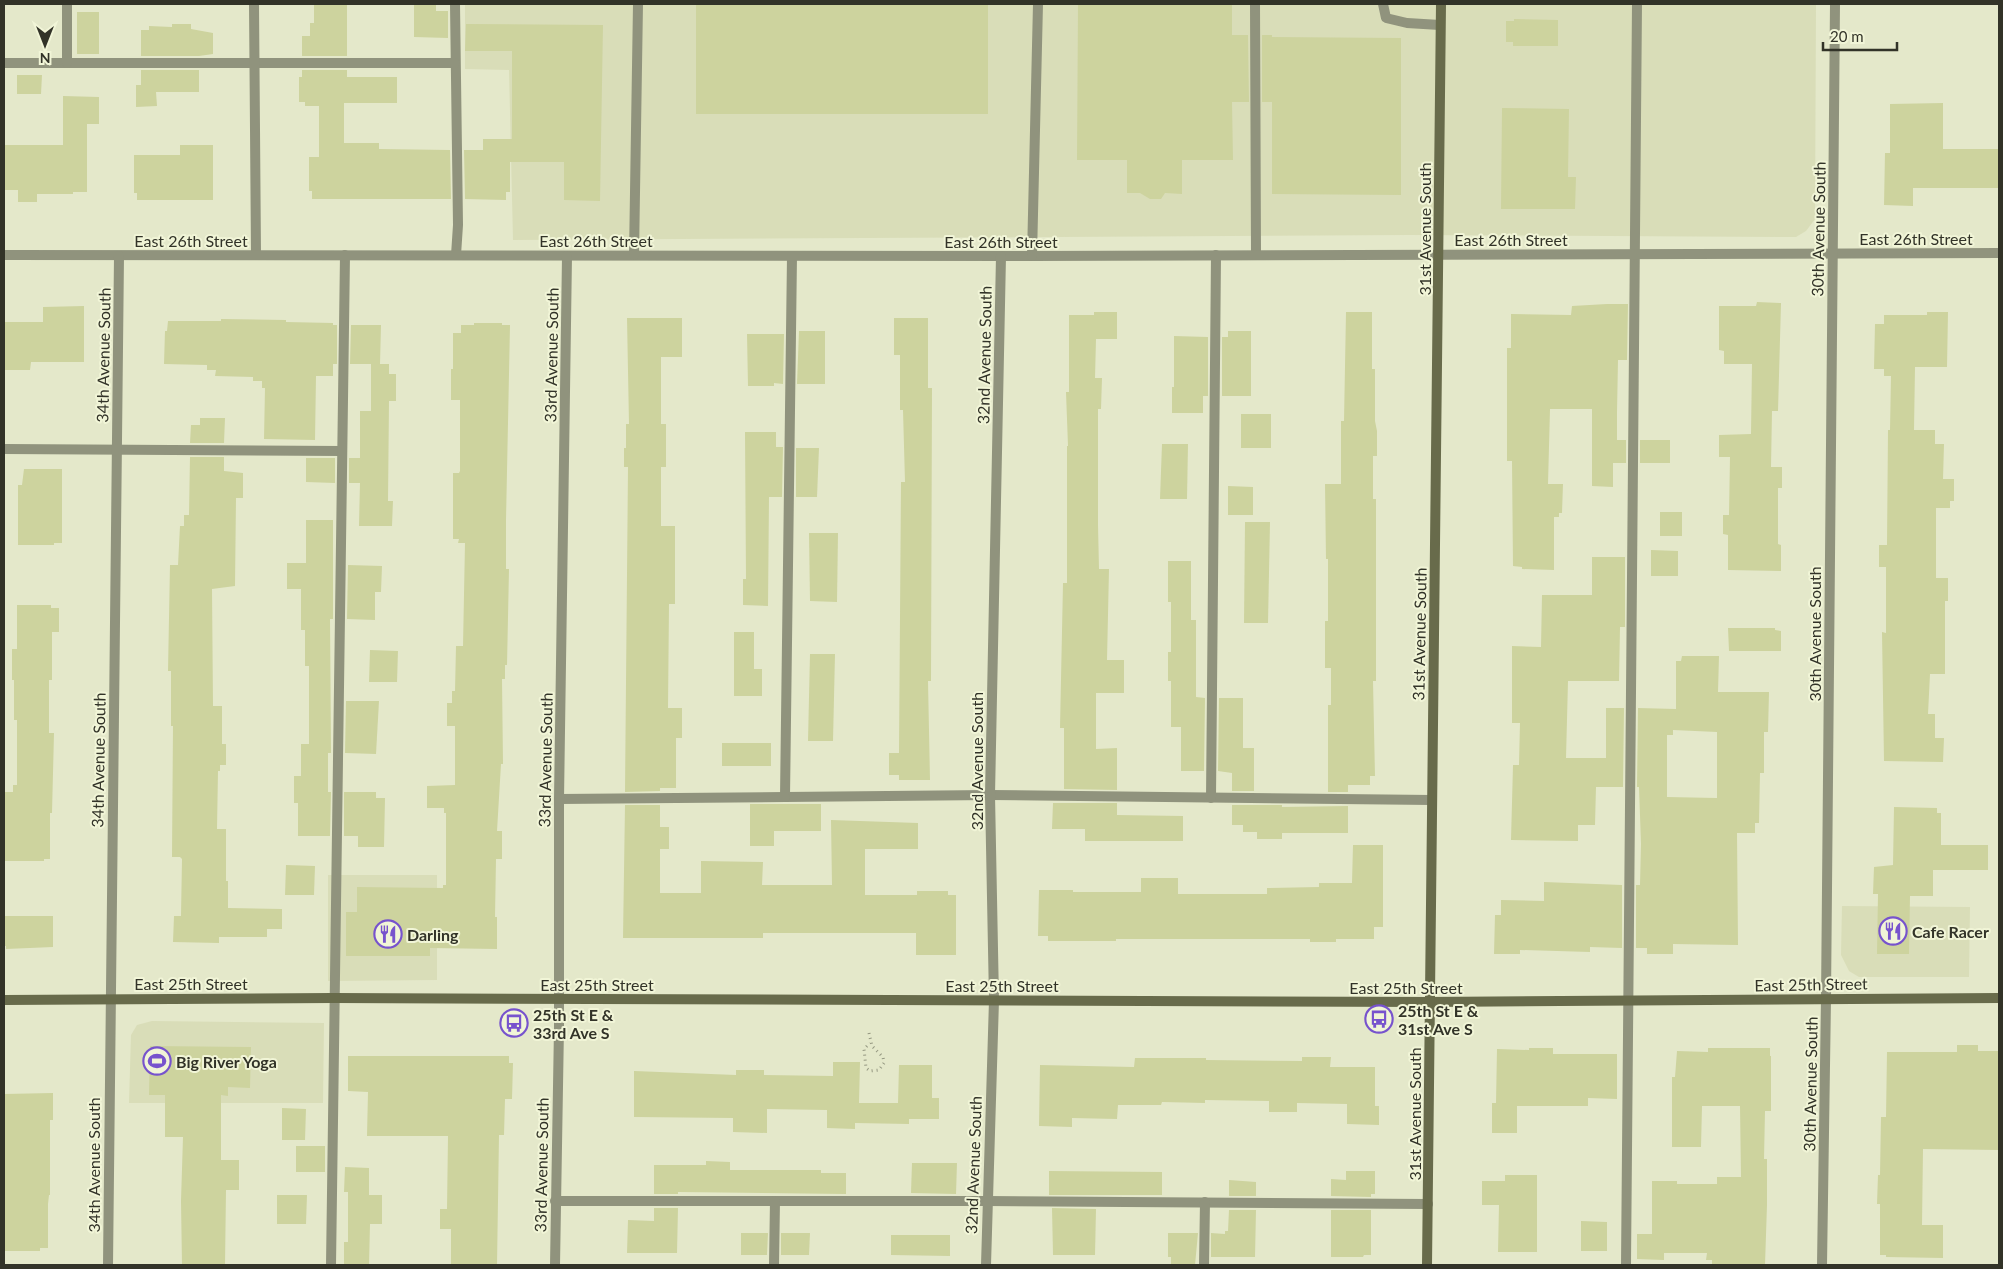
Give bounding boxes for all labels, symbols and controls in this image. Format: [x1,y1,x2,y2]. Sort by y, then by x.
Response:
north arrow [20,20,70,70]
scale bar [1823,20,1897,52]
text: 20 m [1830,27,1864,45]
text: N [40,50,50,67]
street label: 30th Avenue South [1807,161,1829,297]
street label: 31st Avenue South [1415,162,1434,296]
street label: East 26th Street [1859,229,1973,248]
street label: East 26th Street [1454,230,1568,249]
street label: East 26th Street [134,231,248,250]
street label: East 26th Street [539,231,653,250]
street label: East 26th Street [944,232,1058,251]
street label: 32nd Avenue South [973,286,995,424]
street label: 34th Avenue South [92,287,114,423]
street label: 33rd Avenue South [540,287,562,423]
street label: 30th Avenue South [1805,566,1824,702]
street label: 31st Avenue South [1408,567,1430,701]
street label: 34th Avenue South [87,692,109,828]
street label: 33rd Avenue South [534,692,556,828]
street label: 32nd Avenue South [967,692,986,830]
restaurant icon: Cafe Racer [1878,916,1908,946]
restaurant icon: Darling [373,919,403,949]
place label: Cafe Racer [1912,922,1989,941]
place label: Darling [407,925,459,944]
street label: East 25th Street [134,974,248,993]
street label: East 25th Street [1754,974,1868,994]
street label: East 25th Street [540,975,654,994]
street label: East 25th Street [945,976,1059,995]
street label: East 25th Street [1349,978,1463,997]
place label: 25th St E & 31st Ave S [1398,1001,1479,1038]
bus stop icon: 25th St E & 31st Ave S [1364,1004,1394,1034]
place label: 25th St E & 33rd Ave S [533,1005,614,1042]
bus stop icon: 25th St E & 33rd Ave S [499,1008,529,1038]
street label: 30th Avenue South [1799,1016,1821,1152]
sports icon: Big River Yoga [142,1046,172,1076]
street label: 31st Avenue South [1405,1047,1424,1181]
place label: Big River Yoga [176,1052,277,1071]
street label: 32nd Avenue South [961,1096,985,1234]
street label: 34th Avenue South [84,1097,103,1233]
street label: 33rd Avenue South [530,1097,552,1233]

